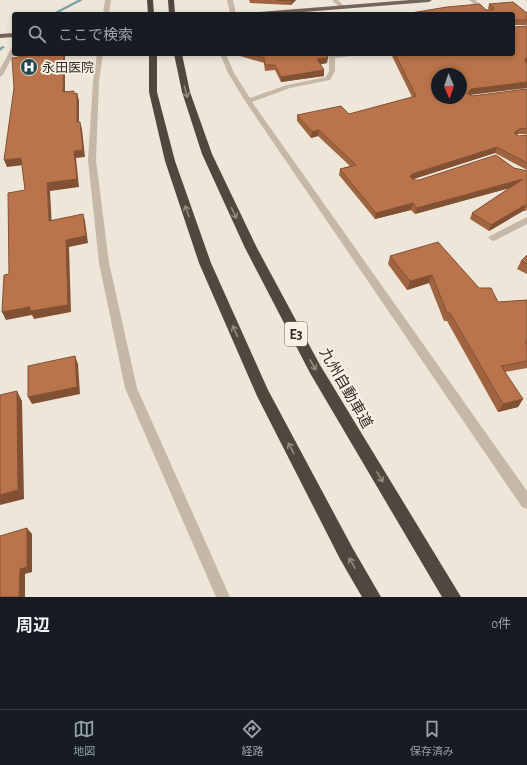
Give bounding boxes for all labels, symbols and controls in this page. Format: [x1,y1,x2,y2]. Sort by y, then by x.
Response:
search box [12,12,515,56]
icon: search [26,23,48,45]
text: ここで検索 [58,28,133,43]
hospital icon: 永田医院 [19,57,39,77]
place label: 永田医院 [42,61,94,75]
north arrow [431,68,467,104]
one-way arrow [183,85,190,98]
one-way arrow [183,204,190,217]
one-way arrow [231,206,238,218]
road number: E3 [285,322,307,346]
one-way arrow [231,326,238,338]
street label: 九州自動車道 [317,345,376,431]
one-way arrow [310,359,318,371]
one-way arrow [287,443,295,455]
one-way arrow [376,471,384,483]
one-way arrow [348,557,356,569]
text: 周辺 [16,617,50,634]
text: 0件 [491,618,511,631]
tab: 地図 [73,718,95,758]
tab: 経路 [241,718,263,758]
tab: 保存済み [410,718,454,758]

